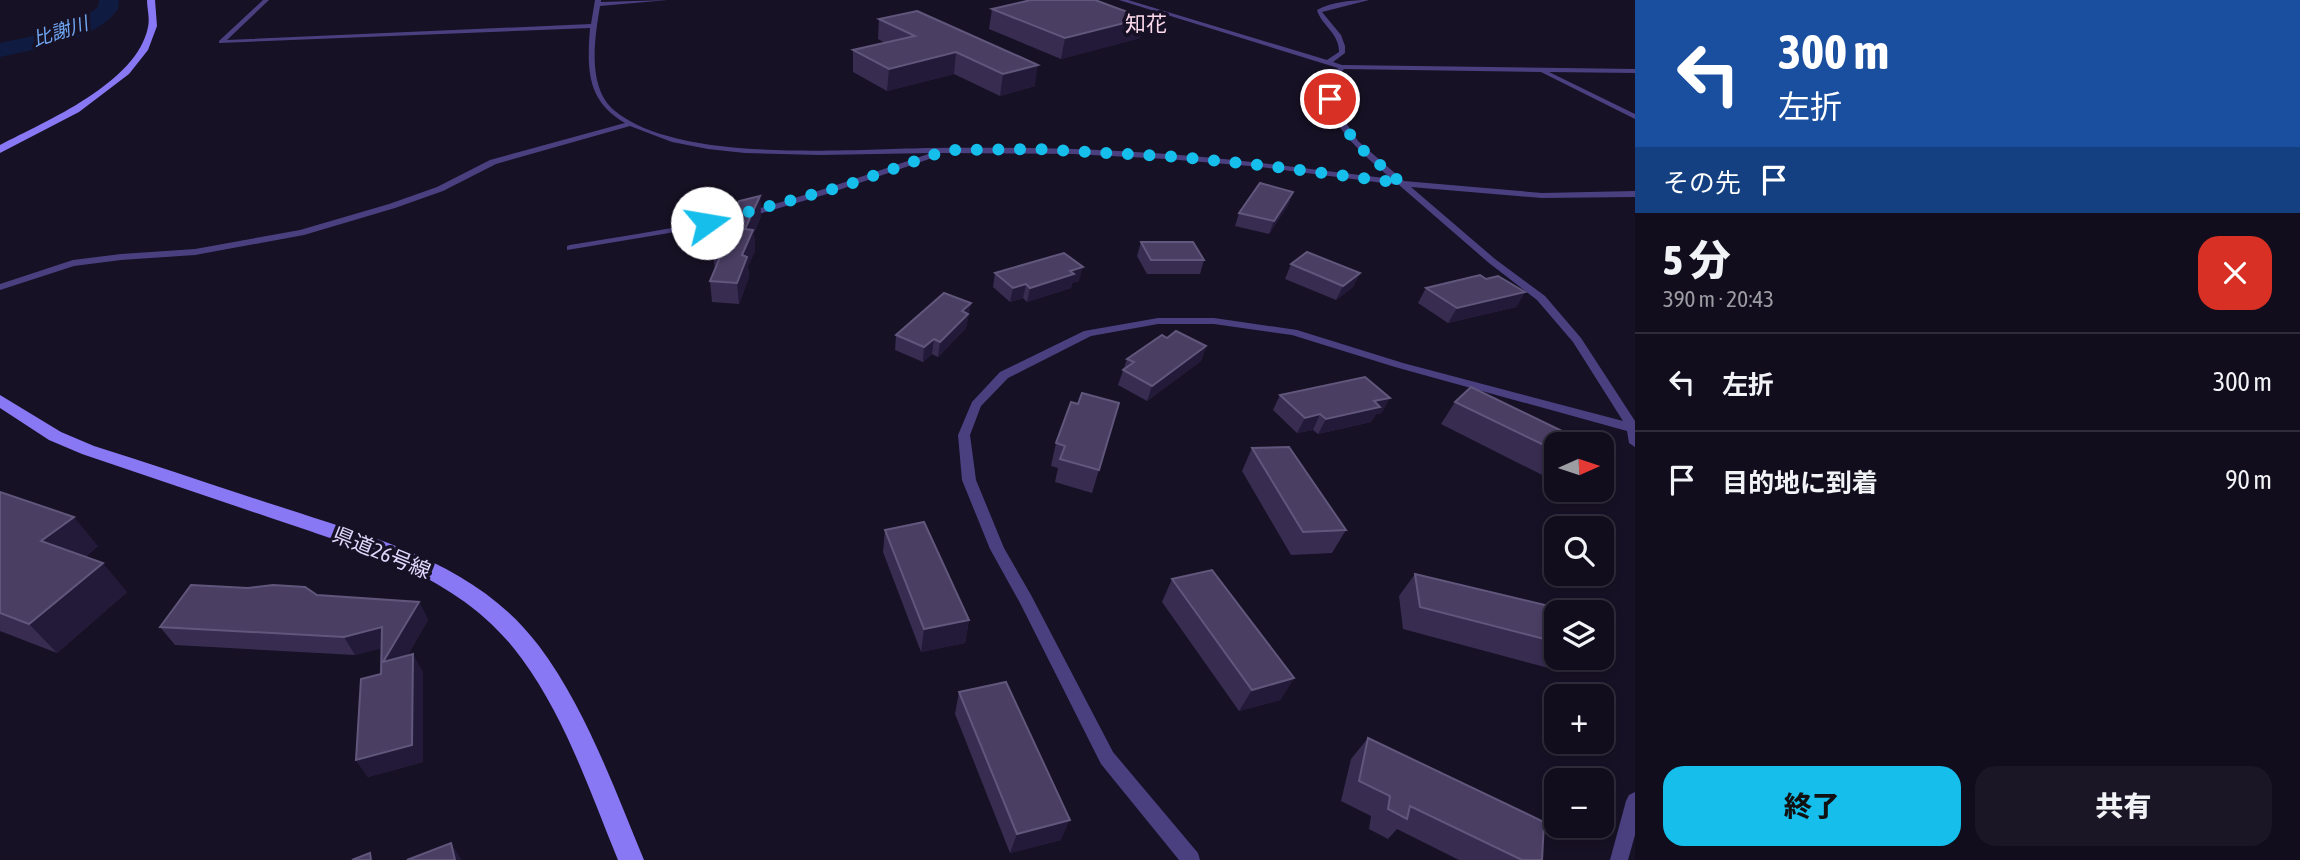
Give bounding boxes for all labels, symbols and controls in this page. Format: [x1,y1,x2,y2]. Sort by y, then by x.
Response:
water label: 比謝川 [29,11,92,50]
district label: 知花 [1125,11,1167,35]
text: 300 m [1778,23,1889,79]
icon: left [1663,28,1754,119]
pin [1300,69,1360,129]
icon: arrive [1311,80,1349,118]
text: 左折 [1778,88,1842,125]
icon: arrive [1755,161,1793,199]
text: その先 [1663,168,1741,198]
position arrow [670,186,744,260]
text: 5 分 [1663,236,1731,284]
button: close [2198,236,2272,310]
text: 390 m · 20:43 [1663,286,1774,312]
icon: left [1663,363,1701,401]
text: 300 m [2213,367,2272,397]
text: 左折 [1722,370,1774,400]
north arrow [1544,432,1614,502]
map controls [1544,432,1614,838]
icon: arrive [1663,461,1701,499]
text: 90 m [2225,465,2272,495]
text: 目的地に到着 [1722,468,1878,498]
button: search [1544,516,1614,586]
street label: 県道26号線 [329,521,435,583]
button: layers [1544,600,1614,670]
button: + [1544,684,1614,754]
button: 終了 [1663,766,1961,846]
button: 共有 [1975,766,2272,846]
button: − [1544,768,1614,838]

